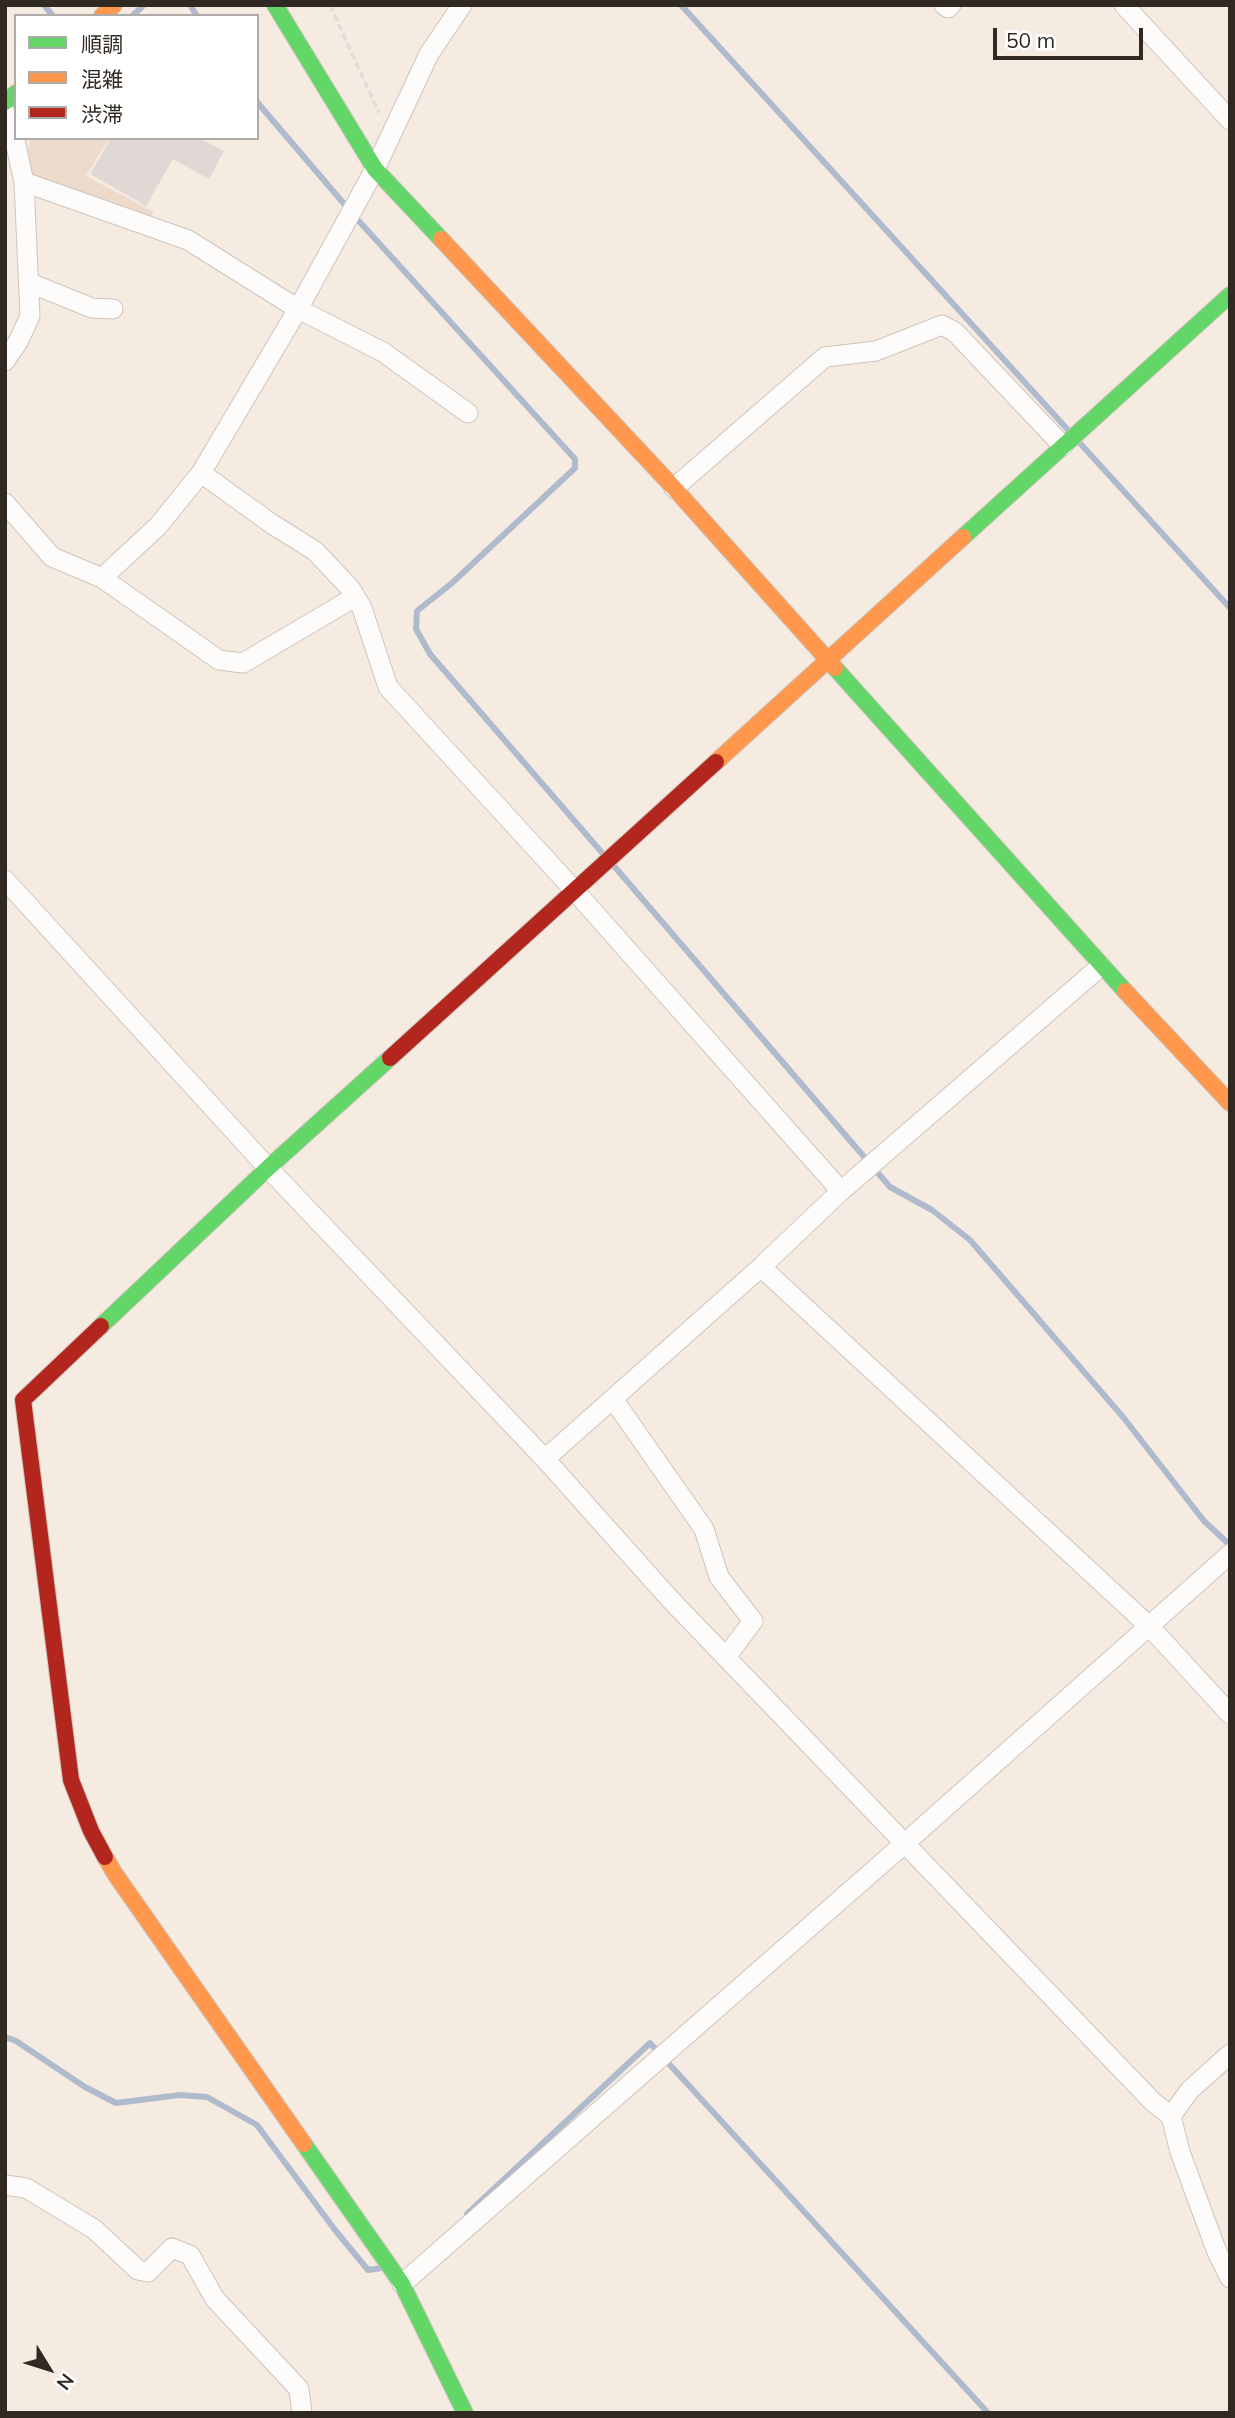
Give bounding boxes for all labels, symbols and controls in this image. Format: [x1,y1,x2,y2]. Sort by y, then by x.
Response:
legend [14,14,259,140]
scale bar [997,14,1148,58]
text: 50 m [1006,27,1055,53]
text: 順調 [81,31,123,57]
text: 混雑 [81,66,123,92]
text: 渋滞 [81,101,123,127]
north arrow [14,2334,84,2404]
text: N [52,2369,79,2395]

